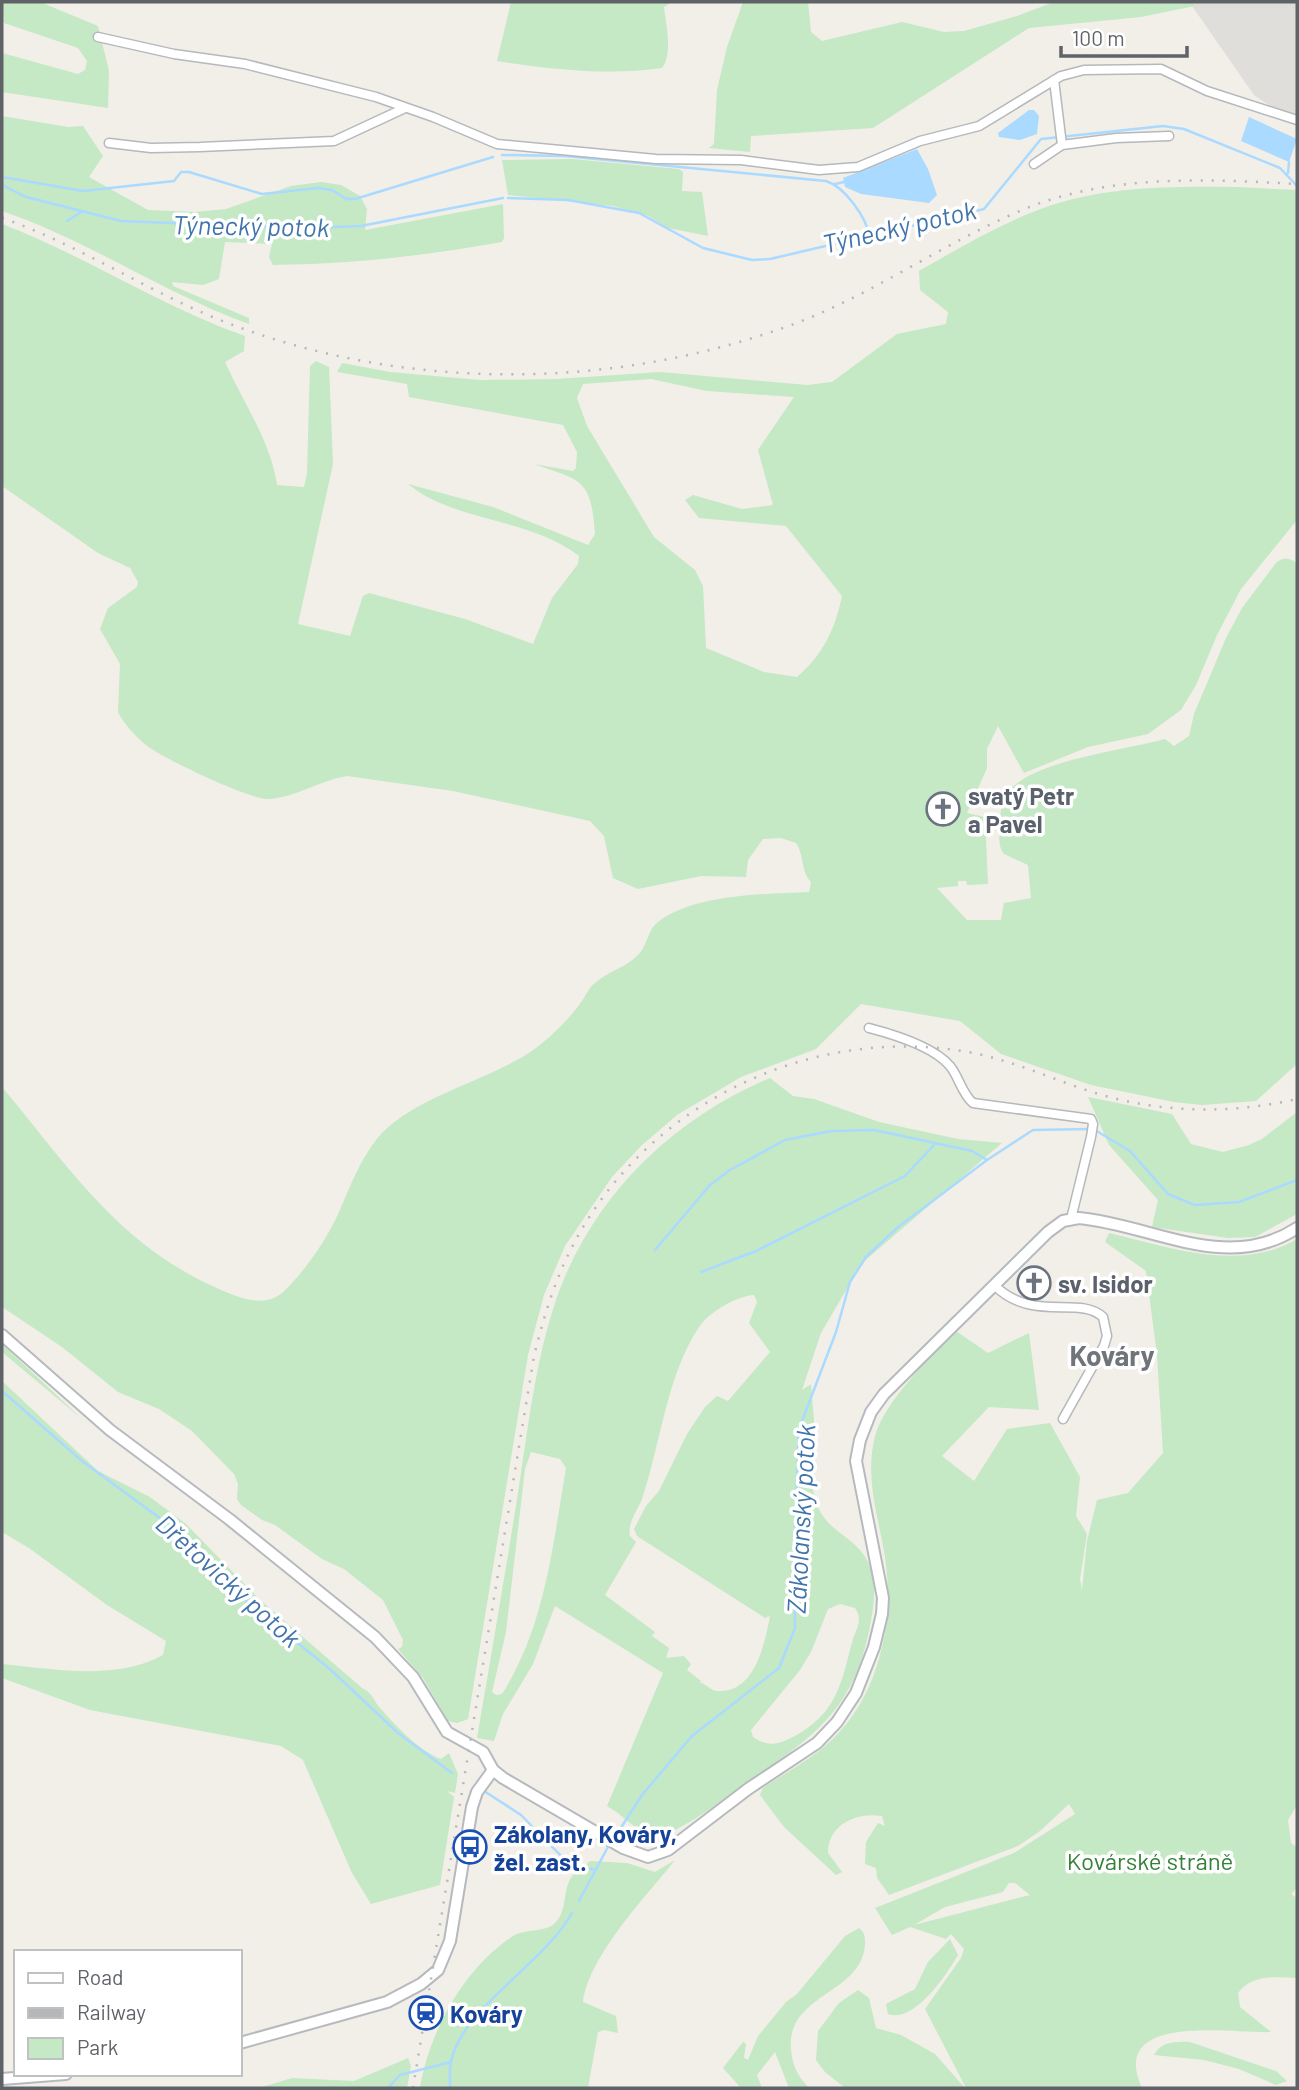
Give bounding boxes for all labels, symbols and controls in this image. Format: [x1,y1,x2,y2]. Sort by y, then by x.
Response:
scale bar [1061,14,1187,58]
text: 100 m [1072,25,1125,50]
water label: Týnecký potok [819,193,979,259]
water label: Týnecký potok [172,208,330,242]
place label: svatý Petr a Pavel [968,781,1074,838]
church icon: svatý Petr a Pavel [924,790,962,828]
church icon: sv. Isidor [1015,1264,1053,1302]
place label: sv. Isidor [1058,1269,1153,1298]
district label: Kováry [1069,1338,1155,1372]
water label: Zákolanský potok [780,1423,820,1615]
water label: Dřetovický potok [151,1507,308,1653]
place label: Zákolany, Kováry, žel. zast. [494,1819,677,1876]
bus stop icon: Zákolany, Kováry, žel. zast. [451,1828,489,1866]
park label: Kovárské stráně [1067,1846,1233,1875]
legend [14,1950,242,2076]
text: Road [77,1964,123,1989]
station icon: Kováry [407,1994,445,2032]
text: Railway [77,1999,146,2024]
place label: Kováry [450,1999,523,2028]
text: Park [77,2034,118,2059]

